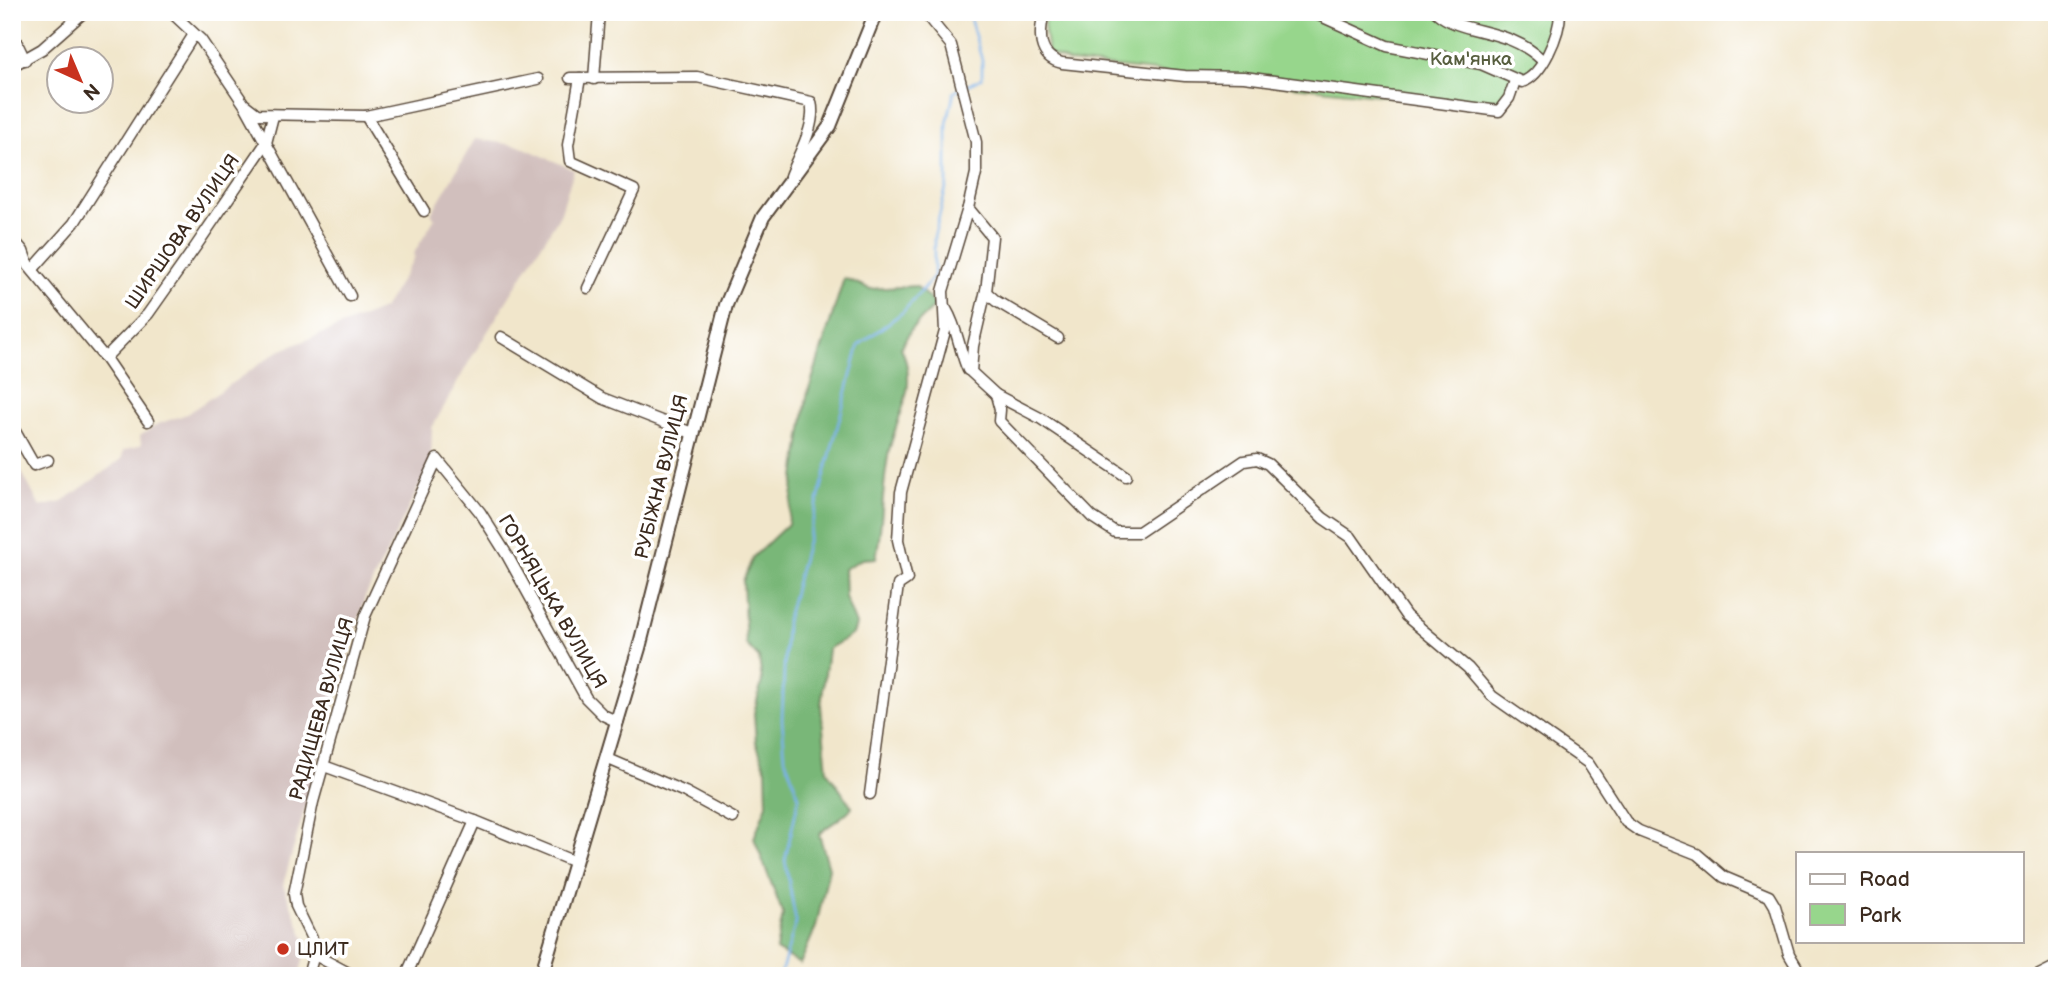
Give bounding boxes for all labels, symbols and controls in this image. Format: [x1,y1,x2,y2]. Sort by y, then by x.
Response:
north arrow [46,46,116,116]
park label: Кам'янка [1430,48,1512,71]
text: N [78,78,104,104]
street label: ШИРШОВА ВУЛИЦЯ [121,150,245,314]
street label: РУБІЖНА ВУЛИЦЯ [630,392,694,562]
street label: ГОРНЯЦЬКА ВУЛИЦЯ [493,511,611,693]
street label: РАДИЩЕВА ВУЛИЦЯ [285,615,359,803]
legend [1796,852,2024,942]
text: Road [1859,867,1910,892]
text: Park [1859,903,1902,928]
place label: ЦЛИТ [297,938,349,961]
marker: ЦЛИТ [275,941,291,957]

